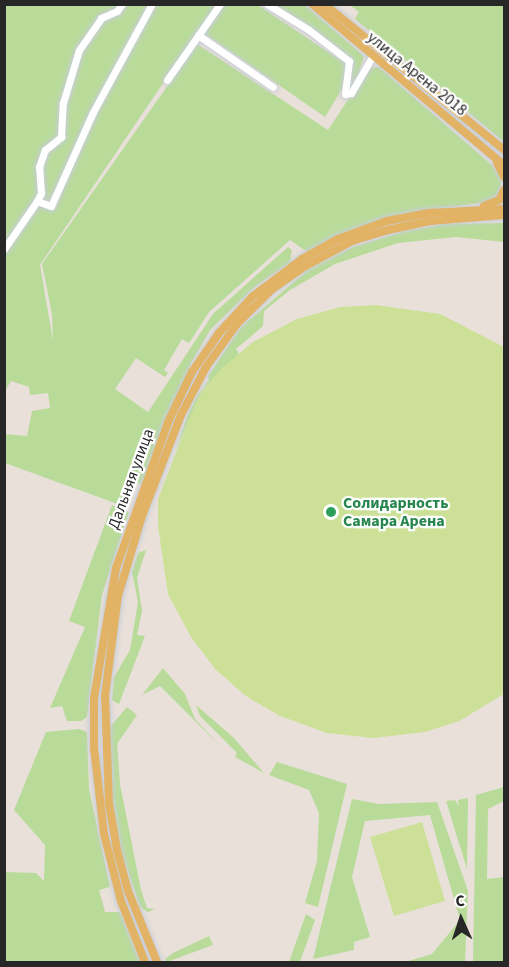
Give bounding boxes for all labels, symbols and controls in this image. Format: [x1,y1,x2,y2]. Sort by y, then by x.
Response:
street label: улица Арена 2018 [363,28,471,120]
street label: Дальняя улица [104,426,158,532]
place label: Солидарность Самара Арена [343,493,448,531]
marker: Солидарность Самара Арена [324,505,338,519]
north arrow [431,889,491,949]
text: С [455,890,465,912]

